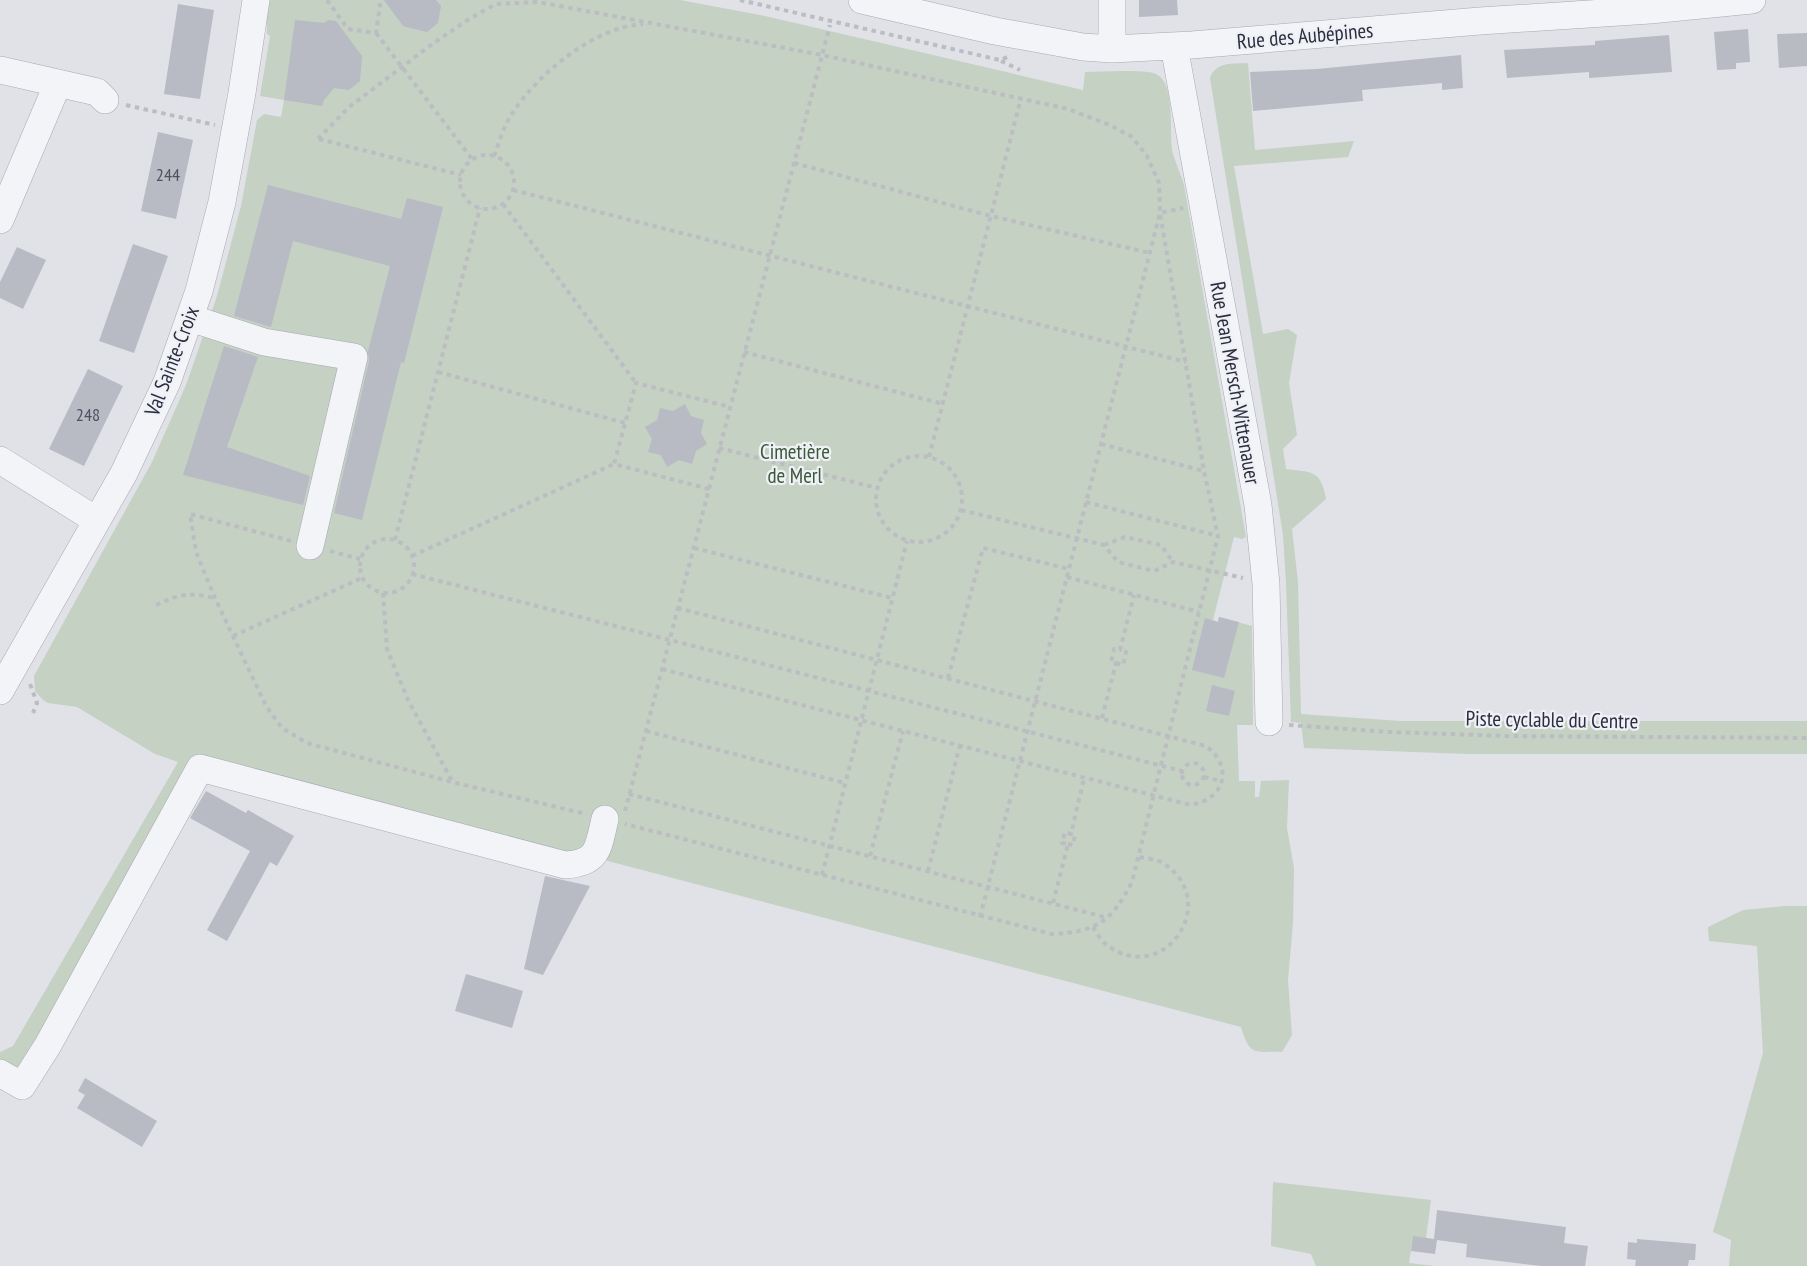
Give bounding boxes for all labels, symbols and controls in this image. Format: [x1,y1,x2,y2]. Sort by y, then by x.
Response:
street label: Rue des Aubépines [1236,16,1374,55]
house number: 244 [156,163,180,186]
street label: Rue Jean Mersch-Wittenauer [1204,279,1267,487]
street label: Val Sainte-Croix [138,302,205,421]
house number: 248 [76,403,100,426]
park label: Cimetière de Merl [760,438,830,489]
street label: Piste cyclable du Centre [1465,704,1639,735]

